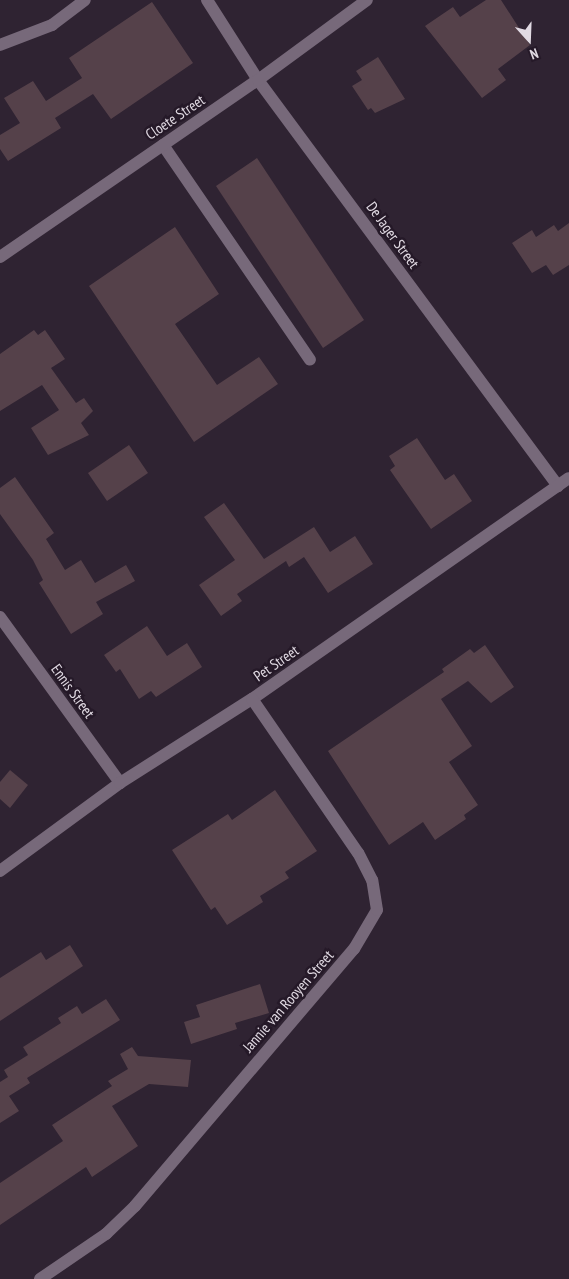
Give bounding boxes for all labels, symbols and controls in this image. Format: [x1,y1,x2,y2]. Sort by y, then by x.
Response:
north arrow [504,15,554,65]
text: N [527,44,541,64]
street label: Cloete Street [142,91,208,143]
street label: De Jager Street [363,198,423,272]
street label: Pet Street [250,641,302,685]
street label: Ennis Street [47,661,99,721]
street label: Jannie van Rooyen Street [239,946,337,1056]

